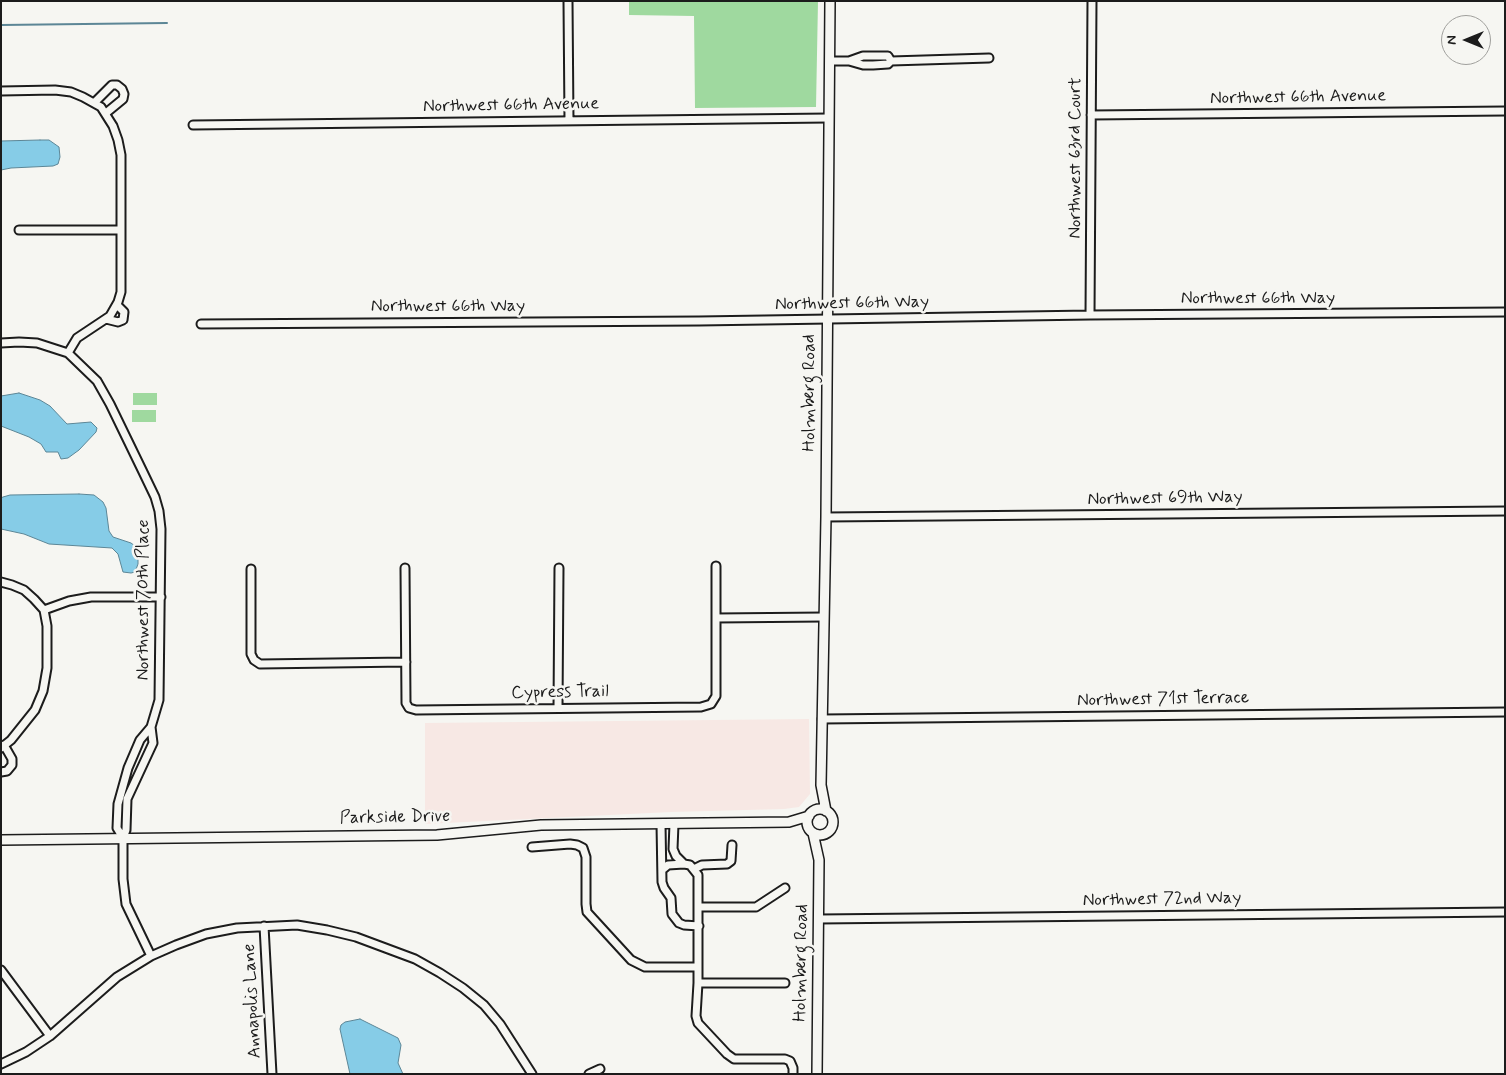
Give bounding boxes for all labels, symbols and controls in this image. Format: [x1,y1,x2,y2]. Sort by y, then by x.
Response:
north arrow [1441,15,1491,65]
text: N [1443,35,1461,45]
street label: Northwest 63rd Court [1065,77,1087,239]
street label: Northwest 66th Avenue [1210,86,1386,110]
street label: Northwest 66th Avenue [423,94,599,118]
street label: Northwest 66th Way [1181,288,1335,310]
street label: Northwest 66th Way [775,292,929,316]
street label: Northwest 66th Way [371,296,525,318]
street label: Holmberg Road [799,334,821,452]
street label: Northwest 69th Way [1087,487,1243,511]
street label: Northwest 70th Place [133,519,155,681]
street label: Cypress Trail [511,681,609,705]
street label: Northwest 71st Terrace [1077,688,1249,712]
street label: Parkside Drive [340,806,450,830]
street label: Northwest 72nd Way [1083,888,1241,912]
street label: Holmberg Road [790,904,814,1022]
street label: Annapolis Lane [239,943,267,1059]

